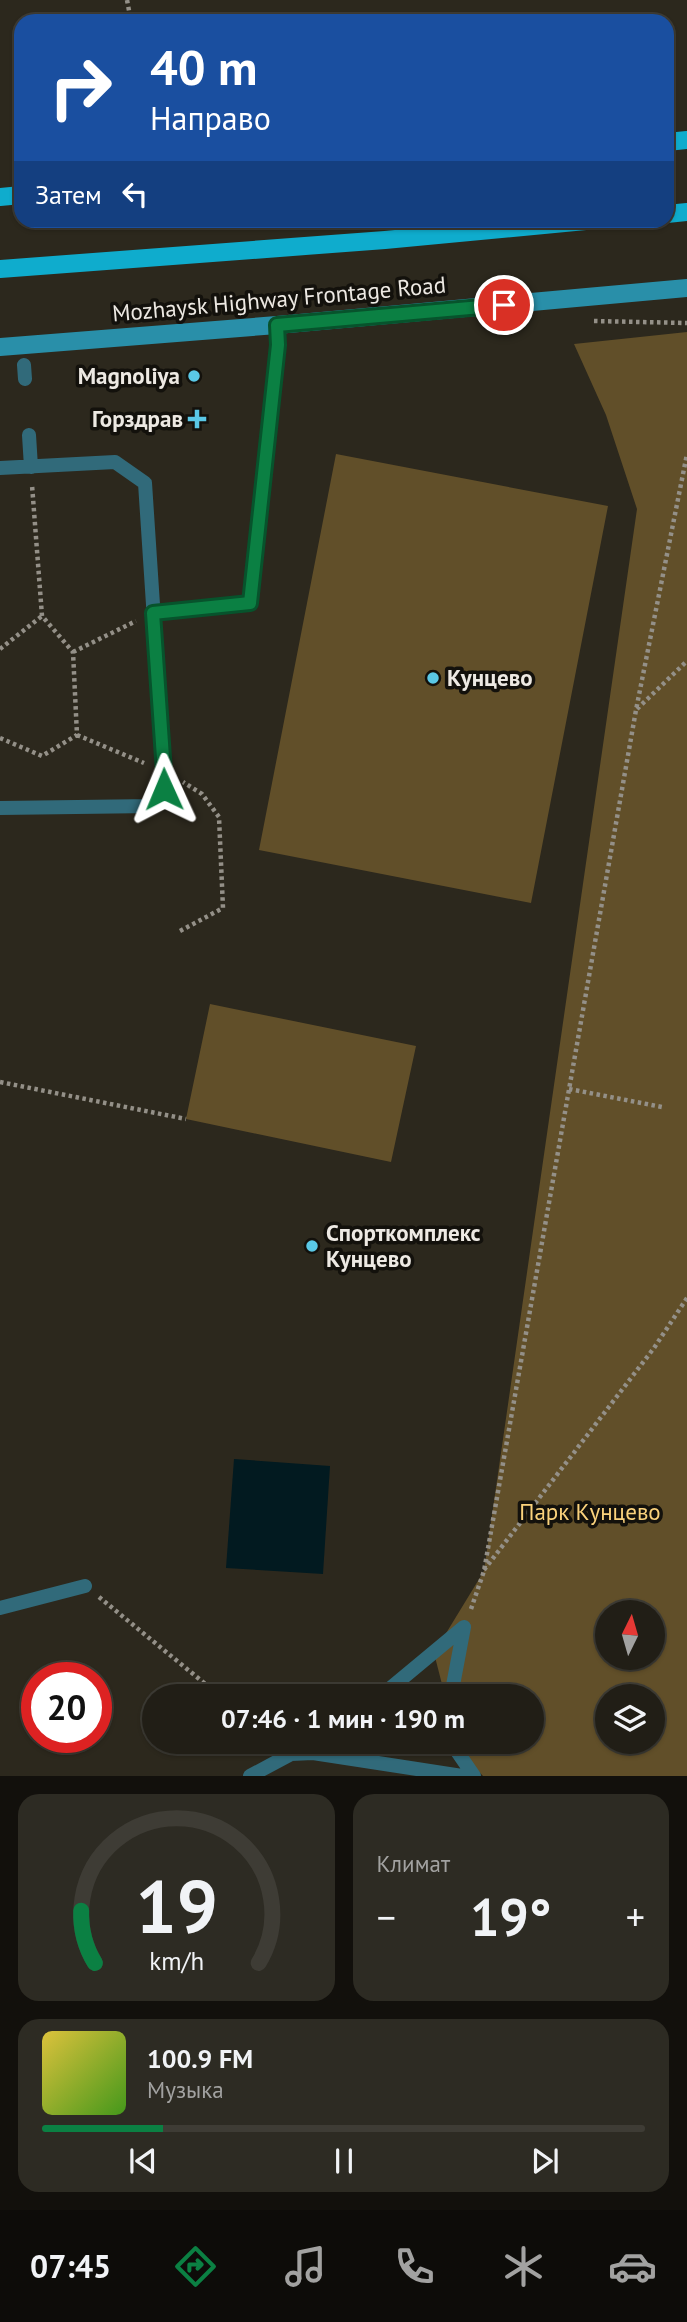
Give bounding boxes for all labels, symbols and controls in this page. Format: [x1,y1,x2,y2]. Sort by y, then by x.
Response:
text: 40 m [150,35,257,99]
icon: right [35,42,126,133]
text: Направо [150,97,271,139]
icon: left [116,175,154,213]
text: Затем [35,178,102,211]
street label: Mozhaysk Highway Frontage Road [111,269,447,328]
pin [474,275,534,335]
icon: arrive [485,286,523,324]
place label: Magnoliya [78,361,180,390]
marker: Magnoliya [186,368,202,384]
place label: Горздрав [92,404,183,433]
marker: Горздрав [189,411,205,427]
place label: Кунцево [447,663,533,692]
marker: Кунцево [425,670,441,686]
position arrow [127,752,201,826]
place label: Спорткомплекс Кунцево [326,1218,481,1273]
marker: Спорткомплекс Кунцево [304,1238,320,1254]
park label: Парк Кунцево [519,1497,661,1526]
north arrow [595,1600,665,1670]
map controls [595,1600,665,1754]
speed limit sign: 20 [21,1662,112,1753]
button: layers [595,1684,665,1754]
text: 07:46 · 1 мин · 190 m [221,1702,465,1735]
text: Климат [377,1849,450,1878]
text: 19 [135,1860,218,1954]
text: 19° [470,1883,552,1950]
text: − [377,1892,396,1941]
text: + [626,1892,645,1941]
text: km/h [149,1945,204,1977]
text: 100.9 FM [147,2042,253,2075]
text: Музыка [147,2075,224,2104]
icon: previous [124,2142,162,2180]
icon: pause [325,2142,363,2180]
icon: next [526,2142,564,2180]
icon: directions [171,2242,220,2291]
icon: music [281,2242,330,2291]
icon: phone [390,2242,439,2291]
icon: climate [499,2242,548,2291]
icon: car [608,2242,657,2291]
text: 07:45 [30,2245,111,2287]

